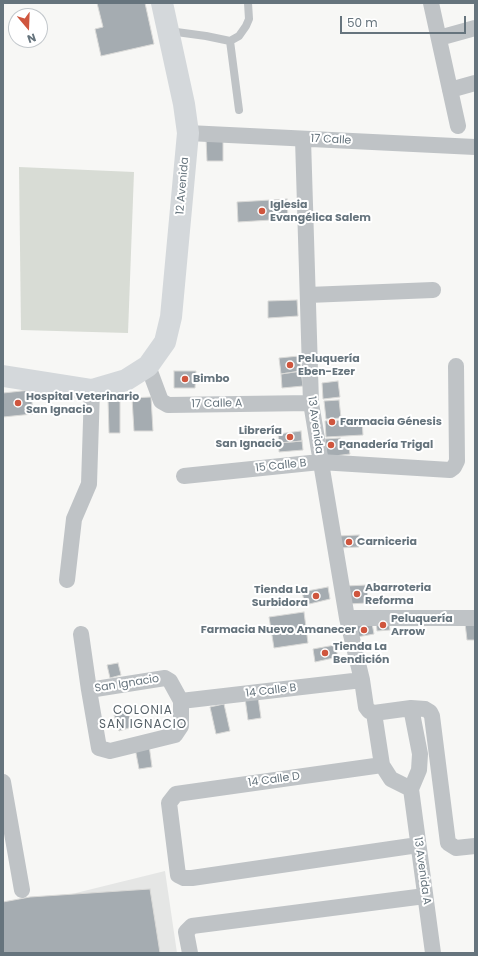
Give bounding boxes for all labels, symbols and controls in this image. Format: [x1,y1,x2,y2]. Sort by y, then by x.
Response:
north arrow [8,8,48,48]
scale bar [342,8,468,34]
text: 50 m [347,14,378,31]
text: N [25,29,38,47]
street label: 17 Calle [310,132,352,148]
street label: 12 Avenida [174,157,192,215]
place label: Iglesia Evangélica Salem [270,198,371,224]
marker: Iglesia Evangélica Salem [257,206,267,216]
place label: Peluquería Eben-Ezer [298,352,360,378]
marker: Peluquería Eben-Ezer [285,360,295,370]
place label: Bimbo [193,372,230,386]
marker: Bimbo [180,374,190,384]
place label: Hospital Veterinario San Ignacio [26,390,139,416]
street label: 13 Avenida [304,395,326,455]
street label: 17 Calle A [191,397,243,411]
marker: Hospital Veterinario San Ignacio [13,398,23,408]
place label: Farmacia Génesis [340,415,442,429]
marker: Farmacia Génesis [327,417,337,427]
place label: Librería San Ignacio [216,424,282,450]
marker: Librería San Ignacio [285,432,295,442]
place label: Panadería Trigal [339,438,433,452]
marker: Panadería Trigal [326,440,336,450]
street label: 15 Calle B [255,457,307,475]
place label: Carniceria [357,535,417,549]
marker: Carniceria [344,537,354,547]
place label: Abarroteria Reforma [365,581,431,607]
place label: Tienda La Surbidora [252,583,308,609]
marker: Abarroteria Reforma [352,589,362,599]
marker: Tienda La Surbidora [311,591,321,601]
place label: Peluquería Arrow [391,612,453,638]
marker: Peluquería Arrow [378,620,388,630]
place label: Farmacia Nuevo Amanecer [201,623,356,637]
marker: Farmacia Nuevo Amanecer [359,625,369,635]
place label: Tienda La Bendición [333,640,389,666]
marker: Tienda La Bendición [320,648,330,658]
street label: San Ignacio [94,672,160,696]
street label: 14 Calle B [245,681,297,701]
district label: COLONIA SAN IGNACIO [99,704,187,732]
street label: 14 Calle D [247,770,301,790]
street label: 13 Avenida A [411,836,433,906]

